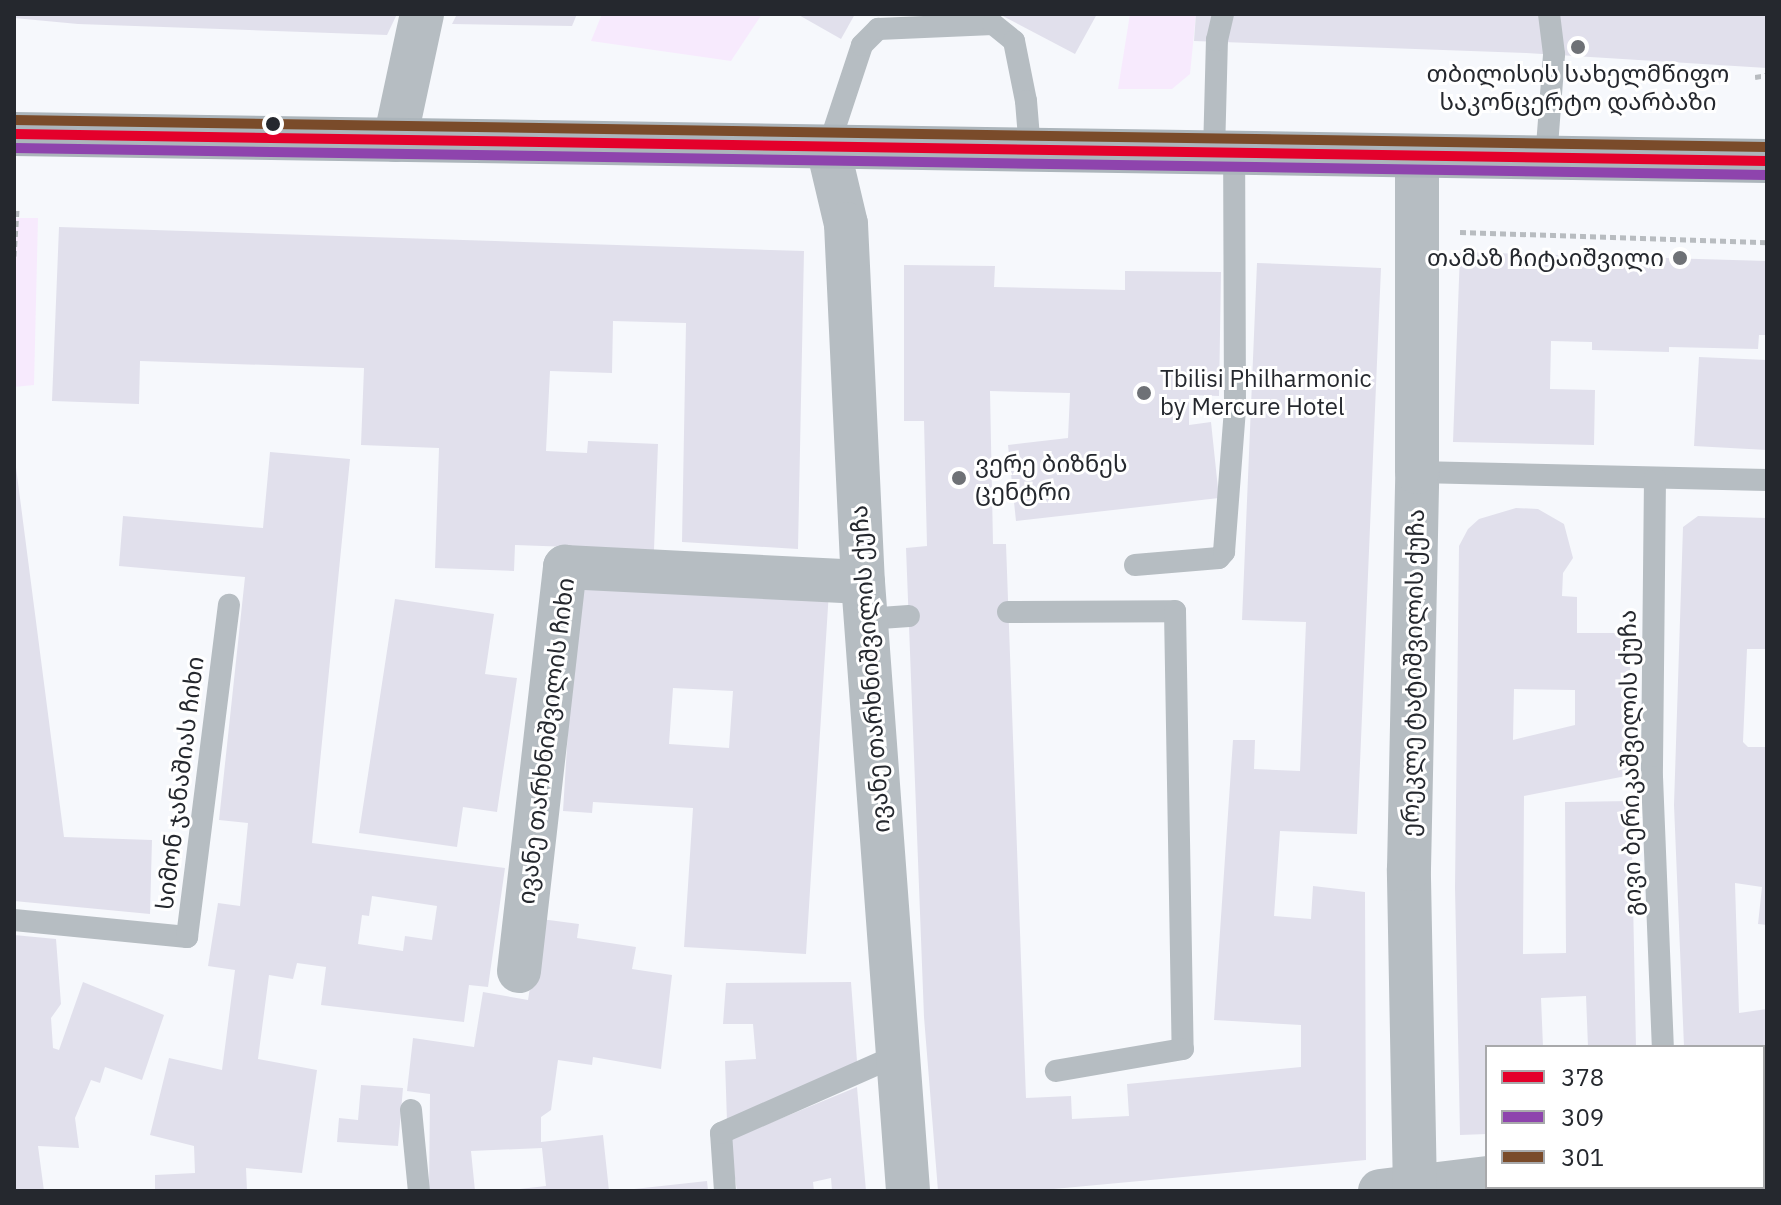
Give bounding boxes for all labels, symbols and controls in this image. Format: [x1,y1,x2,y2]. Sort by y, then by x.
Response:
marker: თბილისის სახელმწიფო საკონცერტო დარბაზი [1569,38,1587,56]
place label: თბილისის სახელმწიფო საკონცერტო დარბაზი [1427,60,1729,116]
unlabelled marker [265,116,281,132]
place label: თამაზ ჩიტაიშვილი [1427,244,1664,272]
marker: თამაზ ჩიტაიშვილი [1671,249,1689,267]
place label: Tbilisi Philharmonic by Mercure Hotel [1160,365,1372,421]
marker: Tbilisi Philharmonic by Mercure Hotel [1135,384,1153,402]
place label: ვერე ბიზნეს ცენტრი [975,450,1127,506]
marker: ვერე ბიზნეს ცენტრი [950,469,968,487]
street label: ივანე თარხნიშვილის ქუჩა [844,504,896,834]
street label: ერეკლე ტატიშვილის ქუჩა [1396,509,1430,837]
street label: ივანე თარხნიშვილის ჩიხი [512,576,580,906]
street label: გივი ბერიკაშვილის ქუჩა [1613,610,1647,916]
street label: სიმონ ჯანაშიას ჩიხი [150,655,210,911]
legend [1485,1045,1765,1189]
text: 378 [1561,1061,1604,1093]
text: 309 [1561,1101,1604,1133]
text: 301 [1561,1141,1604,1173]

